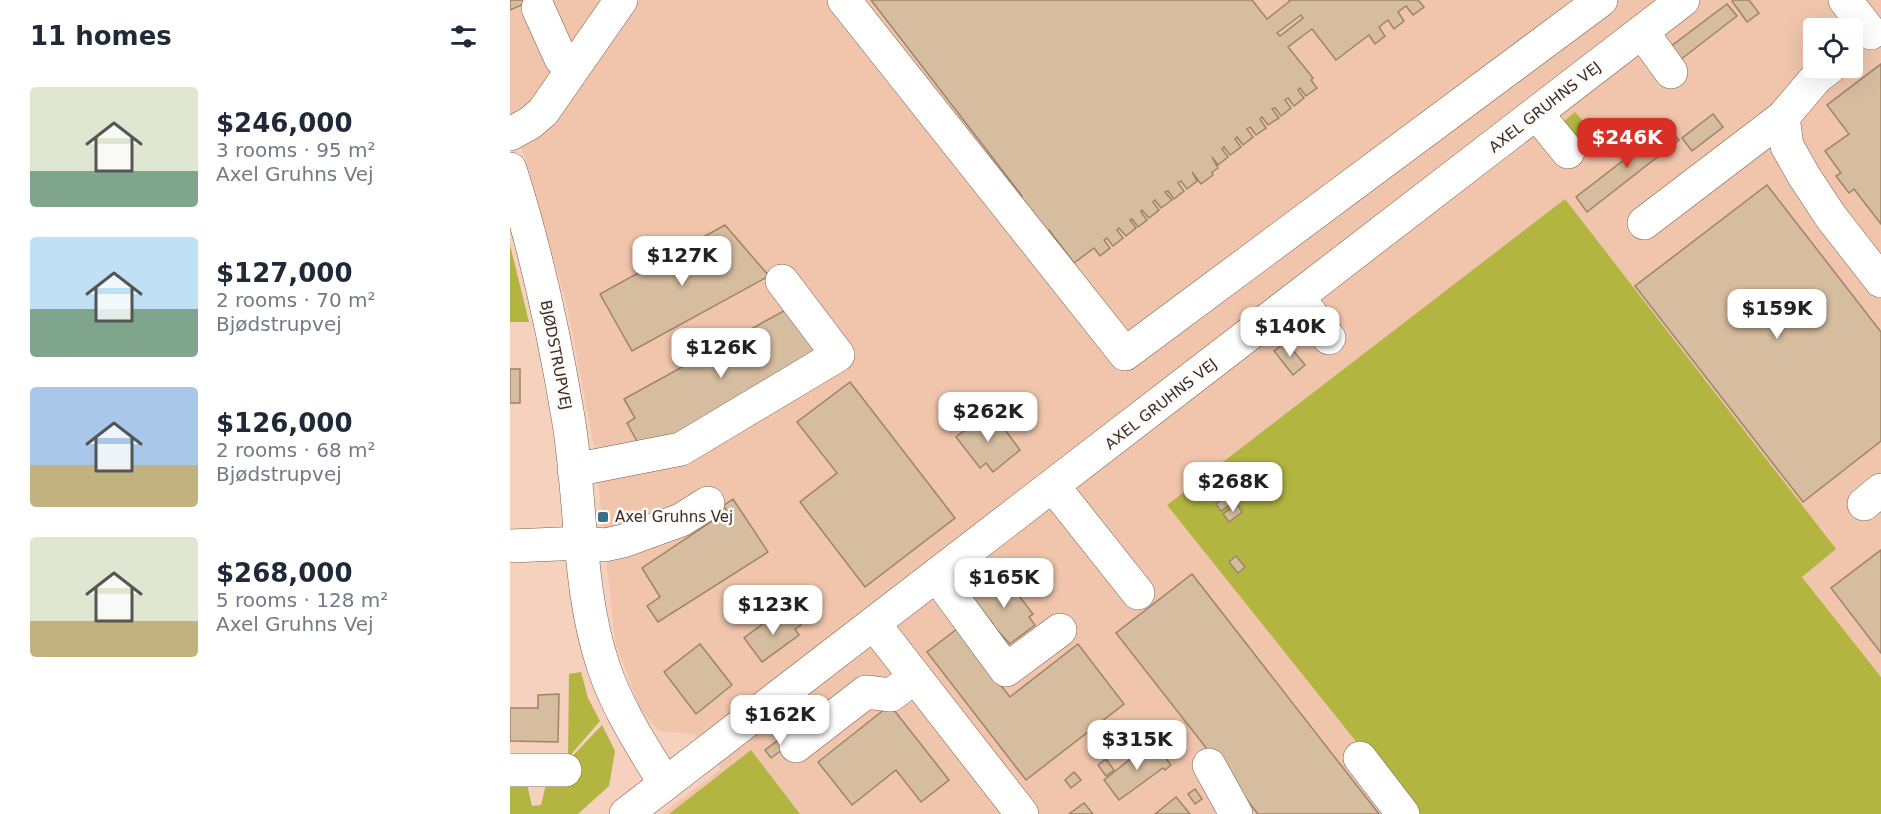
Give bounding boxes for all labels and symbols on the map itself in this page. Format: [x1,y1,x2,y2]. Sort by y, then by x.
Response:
street label: AXEL GRUHNS VEJ [1485,58,1605,156]
pin: $246K [1585,118,1669,169]
pin: $127K [640,236,724,287]
pin: $159K [1735,289,1819,340]
street label: BJØDSTRUPVEJ [537,299,575,411]
pin: $140K [1248,307,1332,358]
pin: $126K [679,328,763,379]
street label: AXEL GRUHNS VEJ [1101,355,1221,453]
pin: $262K [946,392,1030,443]
pin: $268K [1191,462,1275,513]
place label: Axel Gruhns Vej [615,508,733,526]
marker: Axel Gruhns Vej [596,510,610,524]
pin: $165K [962,558,1046,609]
pin: $123K [731,585,815,636]
pin: $162K [738,695,822,746]
pin: $315K [1095,720,1179,771]

